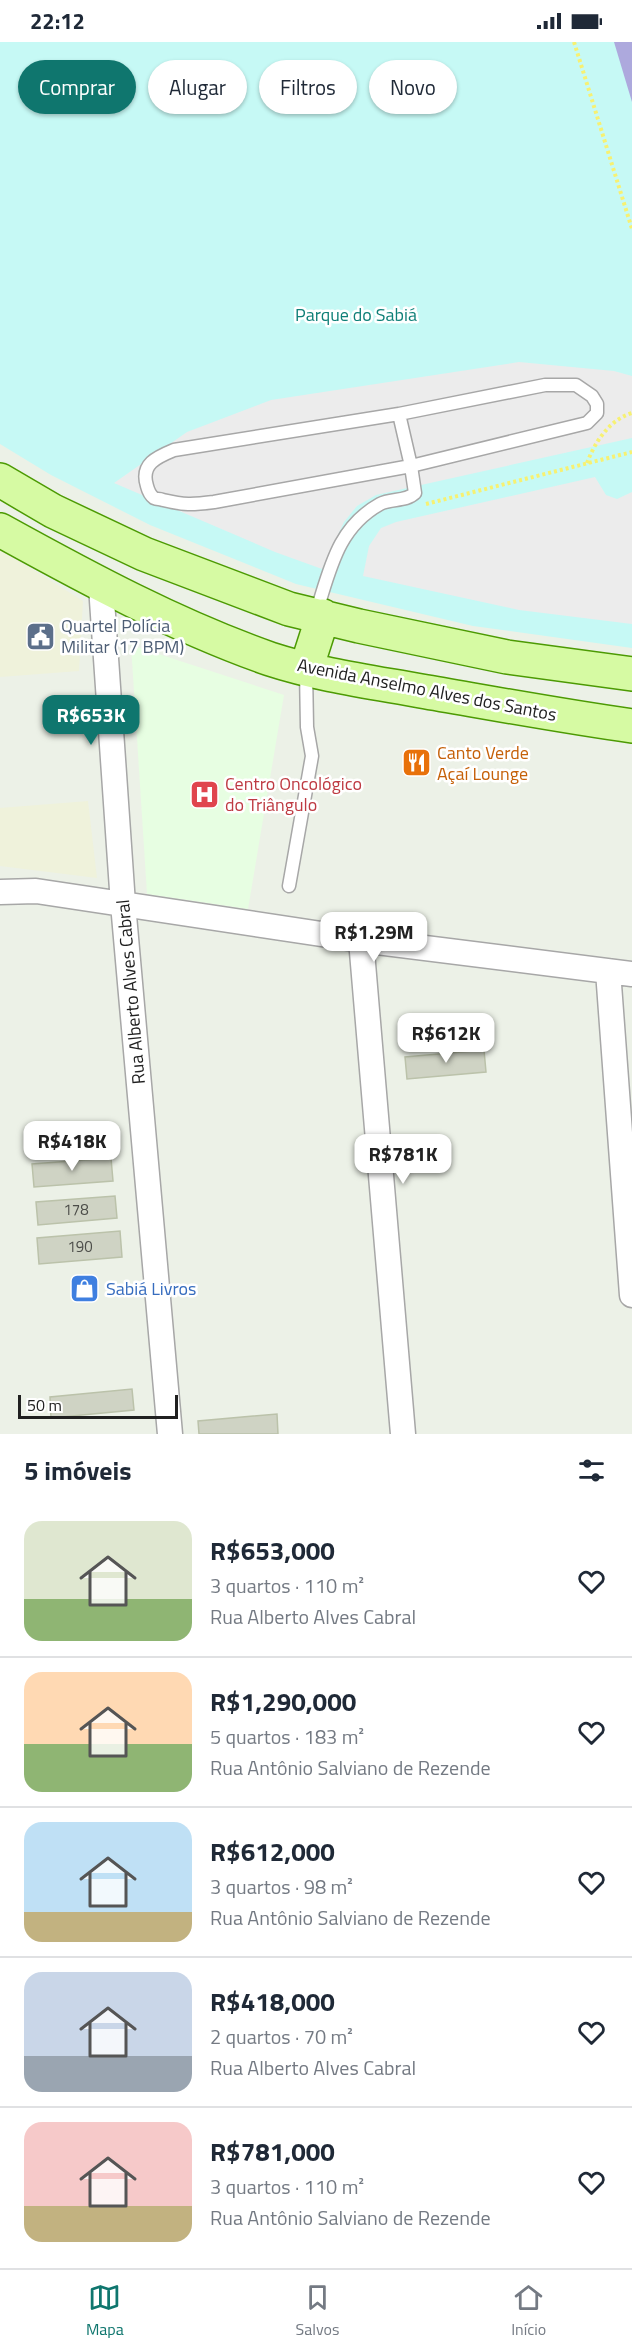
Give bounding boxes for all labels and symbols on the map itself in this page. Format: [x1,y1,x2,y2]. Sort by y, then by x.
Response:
park label: Parque do Sabiá [295,301,417,328]
place label: Quartel Polícia Militar (17 BPM) [61,612,184,660]
public building icon: Quartel Polícia Militar (17 BPM) [24,620,56,652]
street label: Avenida Anselmo Alves dos Santos [295,651,559,728]
pin: R$653K [42,695,140,746]
place label: Canto Verde Açaí Lounge [437,739,529,787]
restaurant icon: Canto Verde Açaí Lounge [400,747,432,779]
place label: Centro Oncológico do Triângulo [225,770,362,818]
hospital icon: Centro Oncológico do Triângulo [188,778,220,810]
street label: Rua Alberto Alves Cabral [109,898,152,1086]
pin: R$1.29M [319,912,429,963]
pin: R$612K [397,1013,495,1064]
pin: R$418K [23,1121,121,1172]
pin: R$781K [354,1134,452,1185]
house number: 178 [63,1198,89,1221]
house number: 190 [67,1235,93,1258]
shop icon: Sabiá Livros [69,1273,101,1305]
place label: Sabiá Livros [106,1275,196,1302]
scale bar [18,1392,178,1420]

